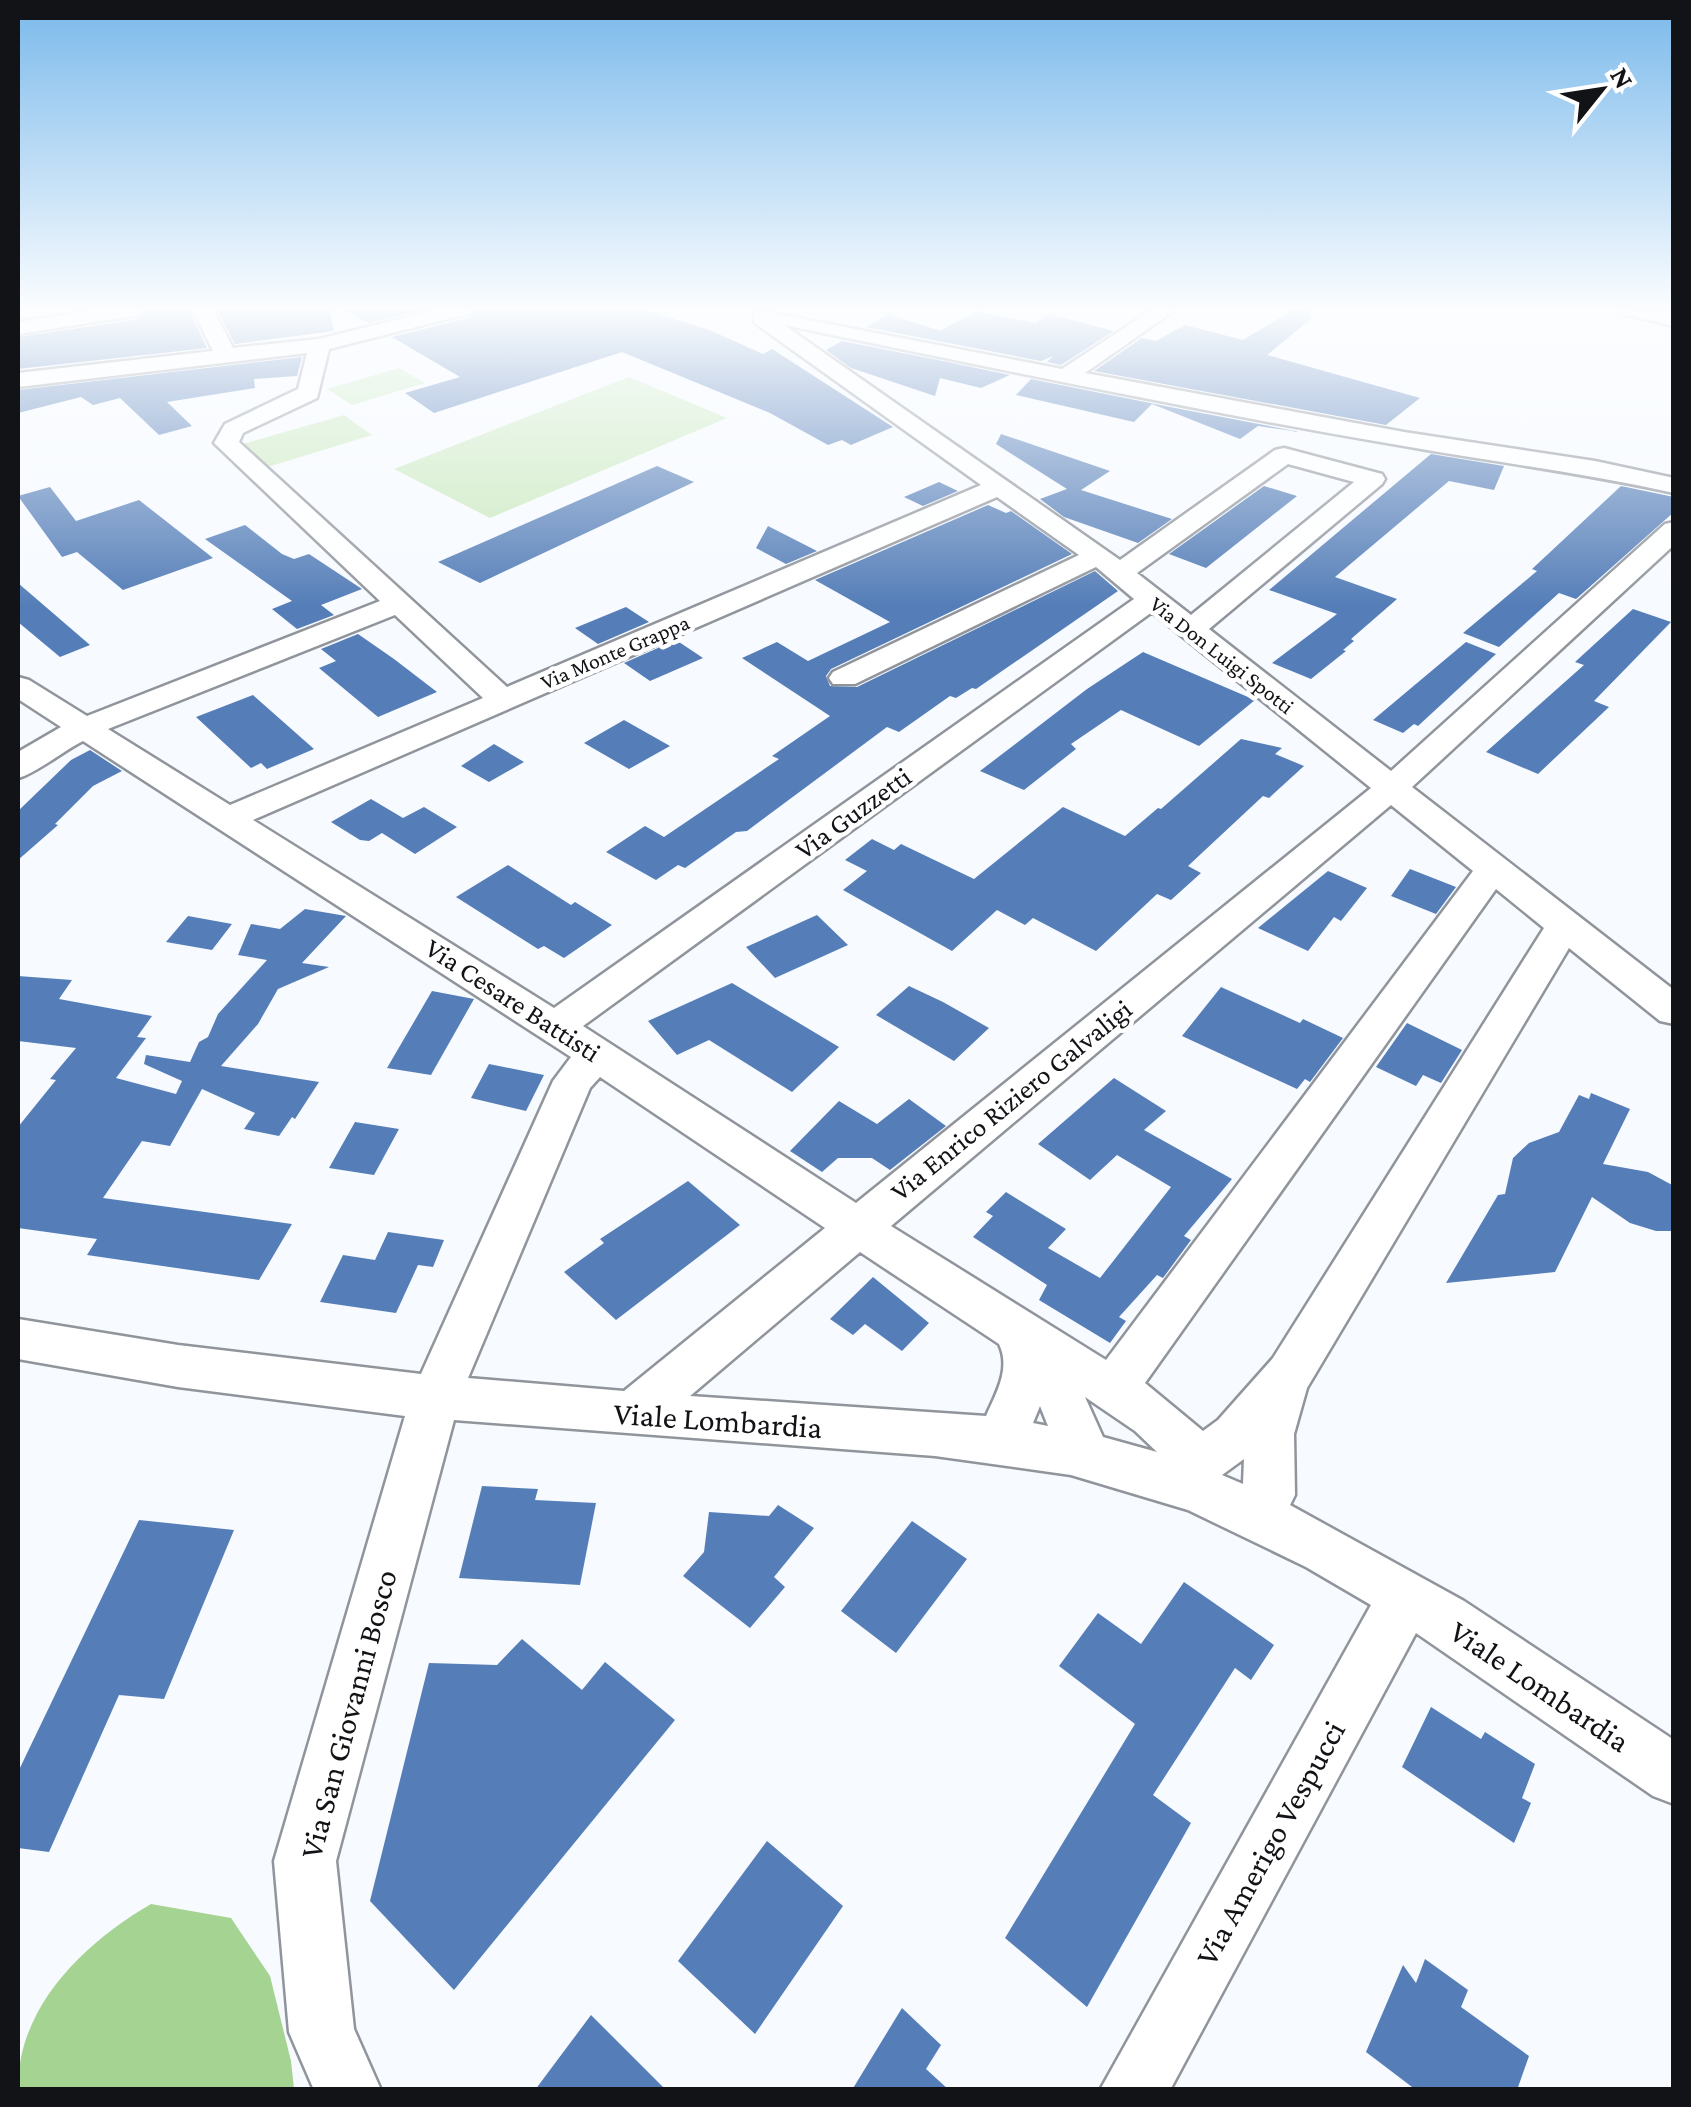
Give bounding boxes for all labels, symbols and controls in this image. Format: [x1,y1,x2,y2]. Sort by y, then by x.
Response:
north arrow [1551,40,1651,140]
text: N [1604,62,1640,94]
street label: Via Don Luigi Spotti [1145,591,1299,719]
street label: Via Monte Grappa [537,609,693,695]
street label: Via Guzzetti [789,761,917,865]
street label: Via Cesare Battisti [420,932,606,1068]
street label: Via Enrico Riziero Galvaligi [884,993,1138,1207]
street label: Viale Lombardia [613,1395,824,1445]
street label: Via San Giovanni Bosco [292,1566,404,1862]
street label: Viale Lombardia [1443,1613,1637,1759]
street label: Via Amerigo Vespucci [1188,1714,1352,1972]

